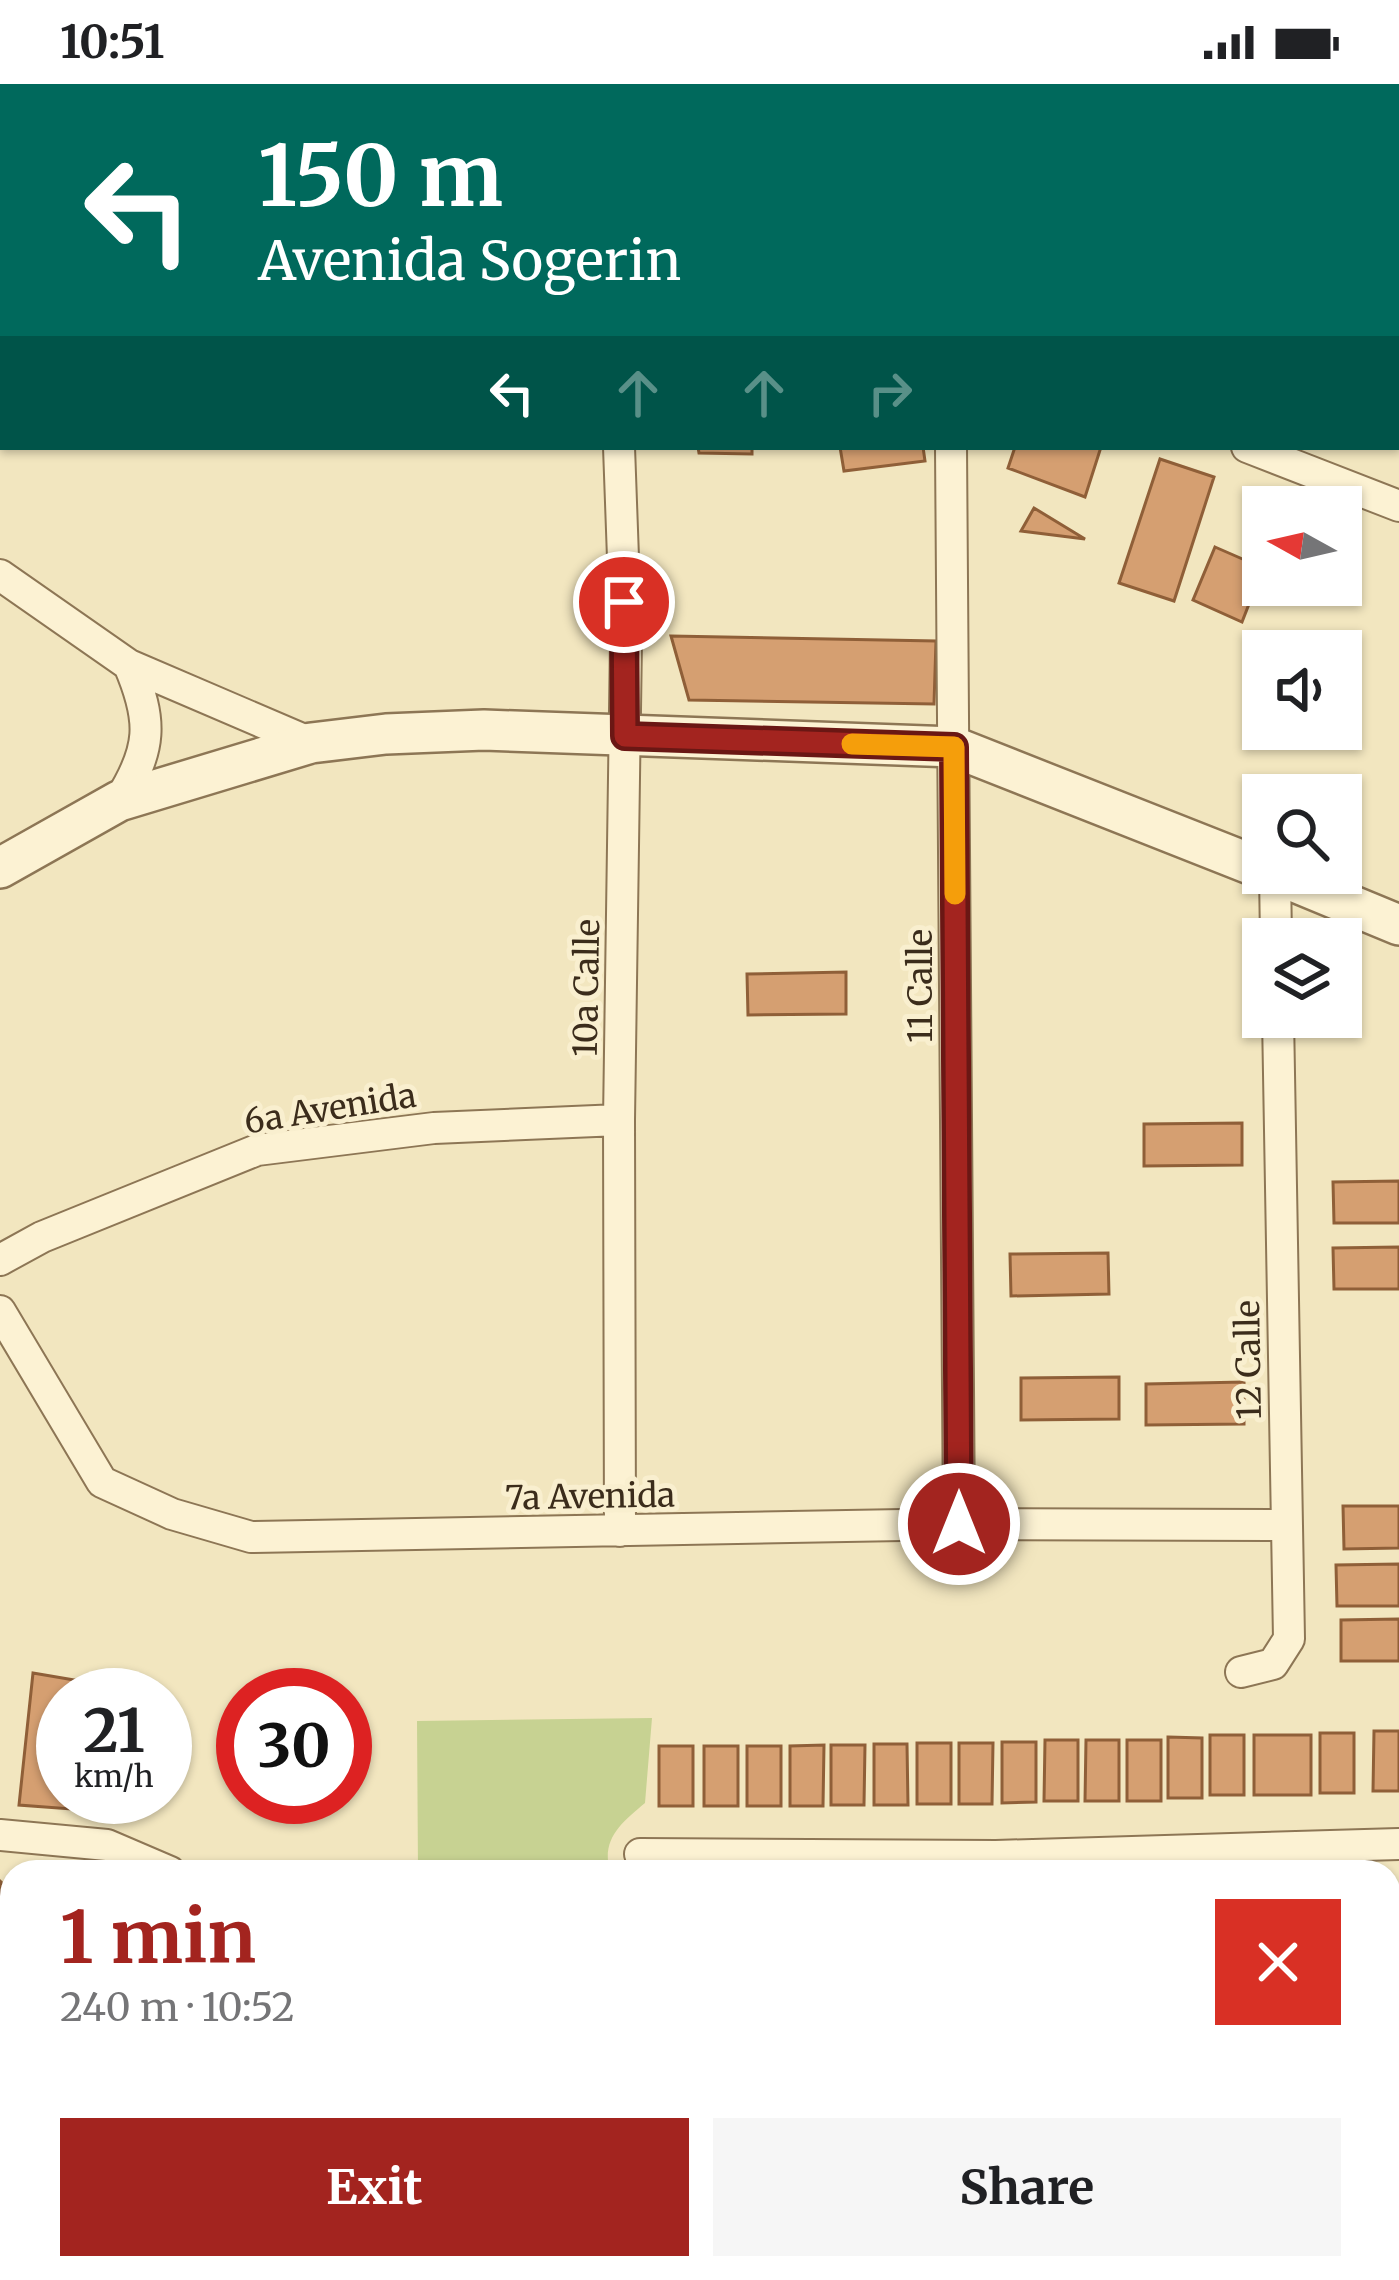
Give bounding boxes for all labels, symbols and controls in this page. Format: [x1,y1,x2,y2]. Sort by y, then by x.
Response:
text: 10:51 [60,14,164,70]
text: 150 m [258,123,503,229]
icon: left [60,132,216,288]
text: Avenida Sogerin [258,227,681,295]
icon: left [479,360,545,426]
icon: ahead [605,360,671,426]
icon: ahead [731,360,797,426]
icon: right [857,360,923,426]
north arrow [1242,486,1362,606]
map controls [1242,486,1362,1038]
pin [573,551,675,653]
icon: arrive [591,569,657,635]
button: sound [1242,630,1362,750]
button: search [1242,774,1362,894]
button: layers [1242,918,1362,1038]
street label: 10a Calle [565,919,608,1057]
street label: 11 Calle [900,929,941,1043]
street label: 6a Avenida [241,1075,419,1142]
street label: 12 Calle [1227,1300,1270,1420]
position arrow [896,1461,1022,1587]
street label: 7a Avenida [505,1475,675,1518]
speed limit sign: 30 [216,1668,372,1824]
text: 21 [83,1693,145,1768]
text: km/h [74,1757,154,1795]
text: 1 min [60,1892,256,1983]
button: close [1215,1899,1341,2025]
text: 240 m · 10:52 [60,1983,295,2032]
button: Exit [60,2118,689,2256]
button: Share [713,2118,1341,2256]

